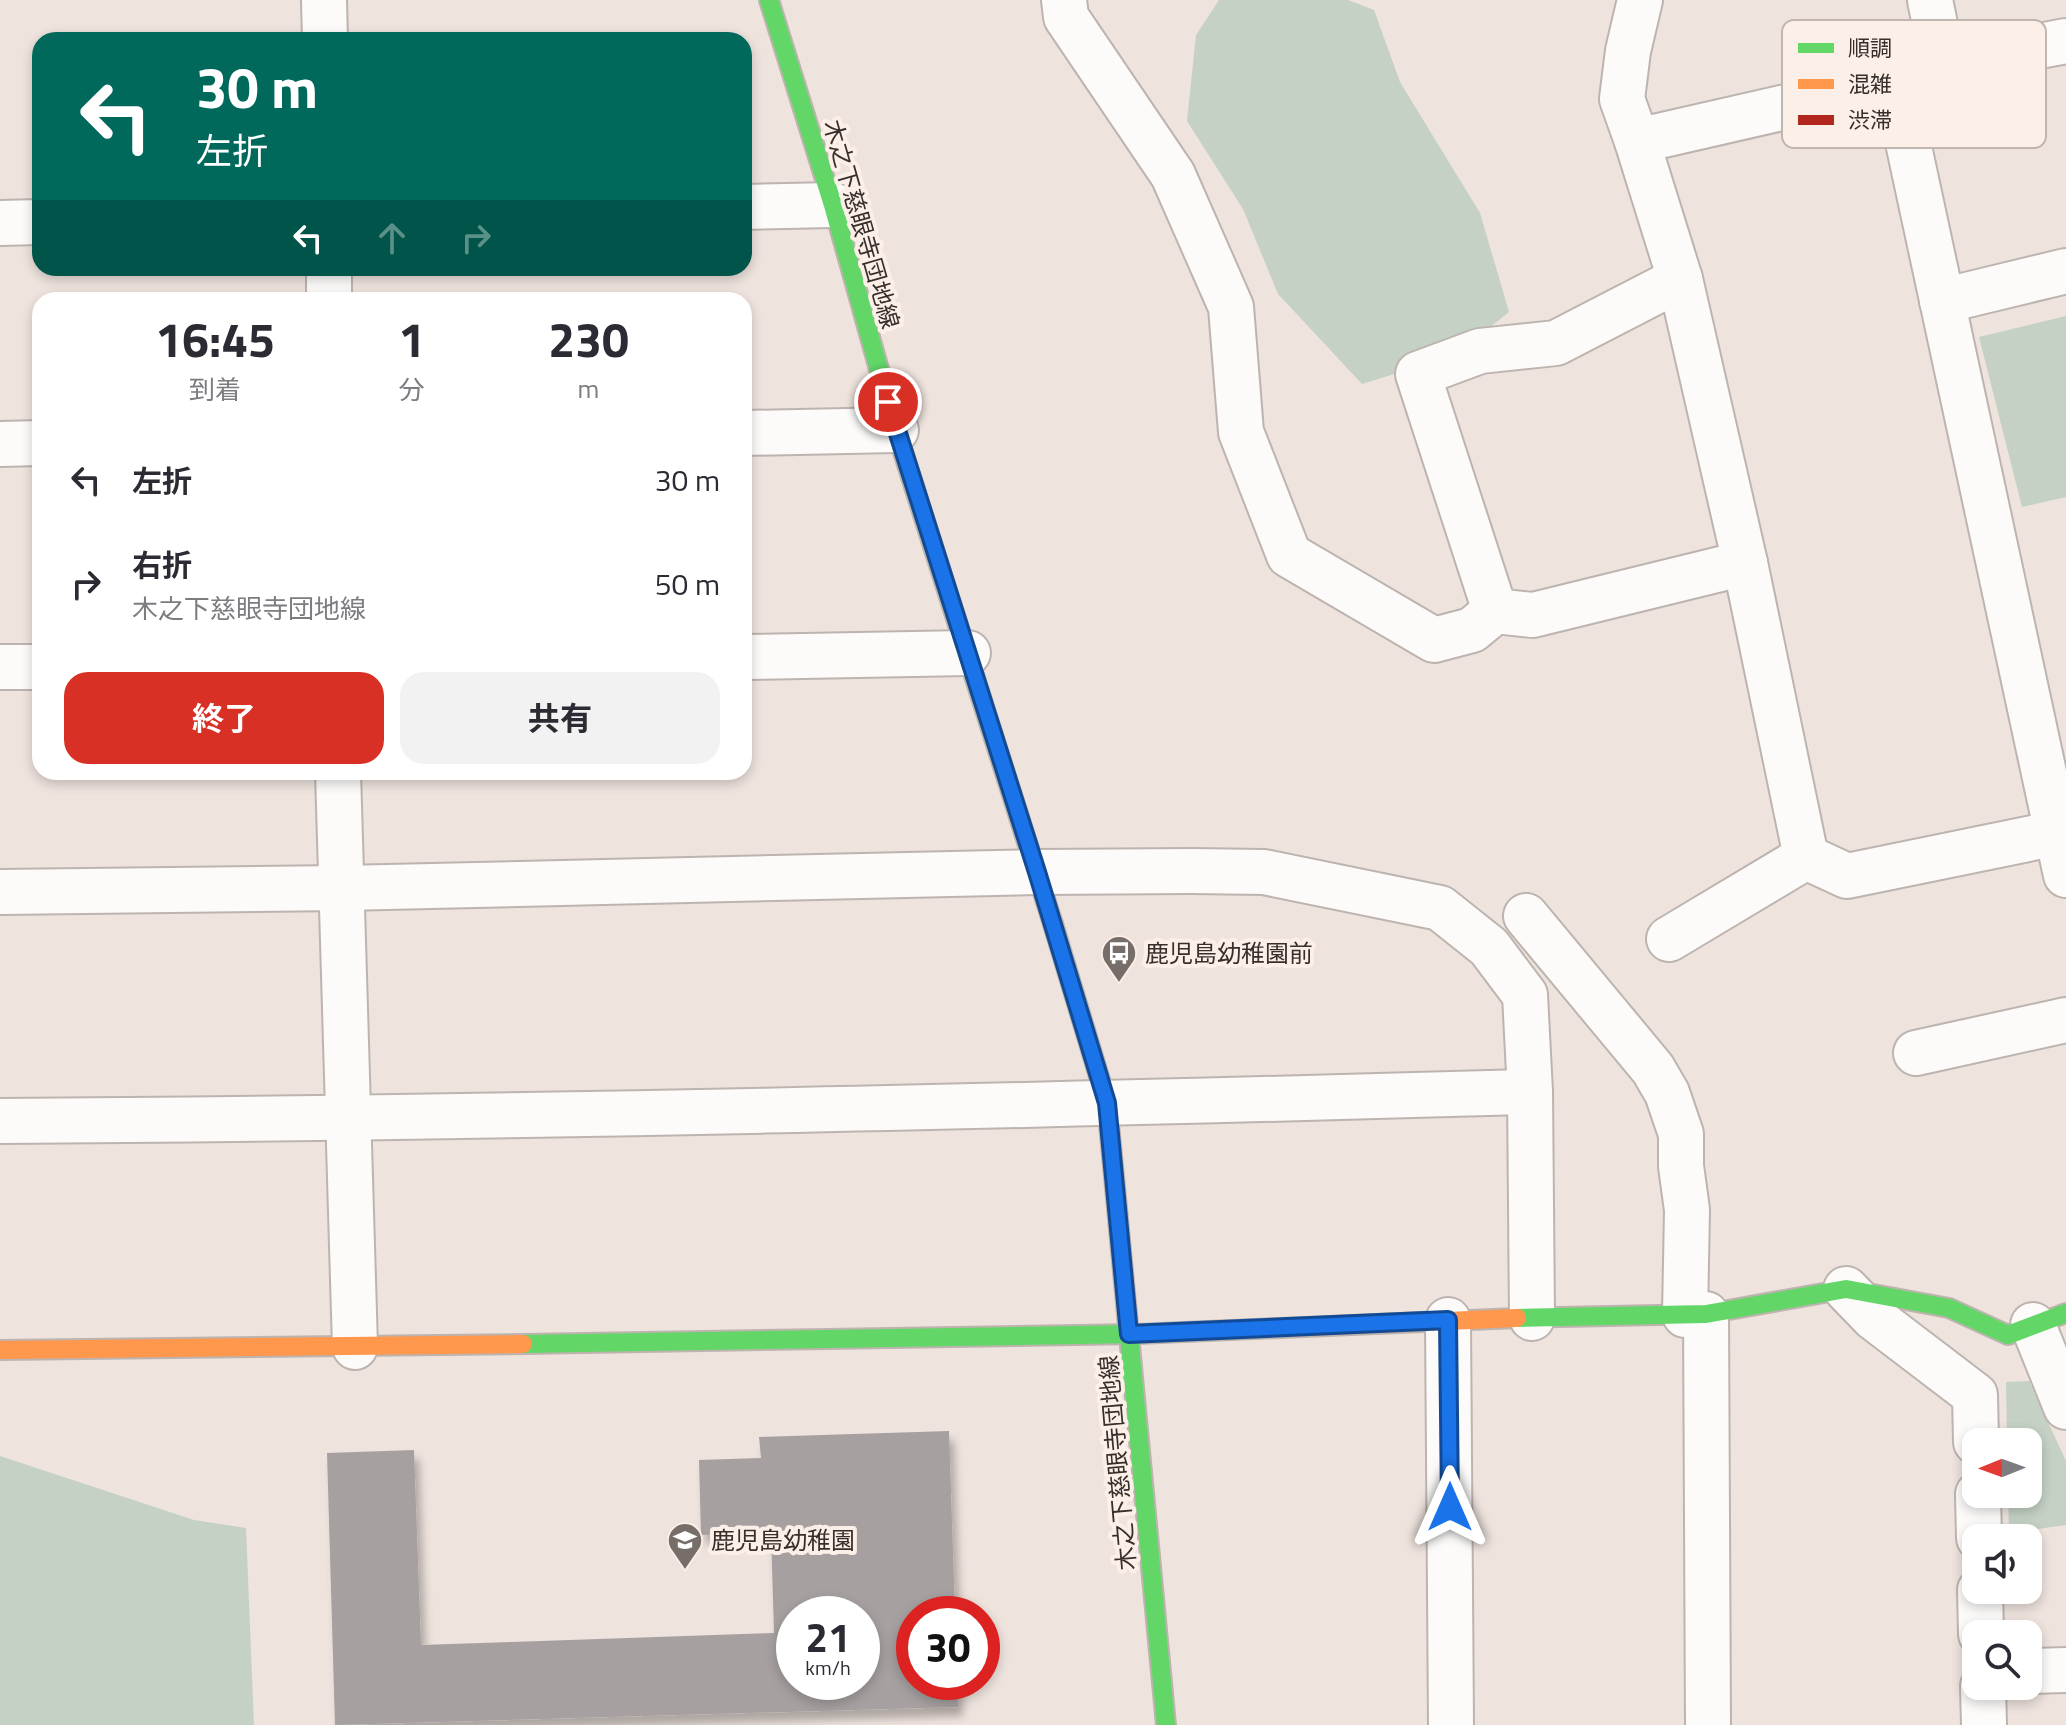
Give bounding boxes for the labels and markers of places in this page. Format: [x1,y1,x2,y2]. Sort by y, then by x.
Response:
pin [854,368,922,436]
bus stop icon: 鹿児島幼稚園前 [1100,934,1138,984]
place label: 鹿児島幼稚園前 [1145,935,1313,971]
school or university icon: 鹿児島幼稚園 [666,1521,704,1571]
place label: 鹿児島幼稚園 [711,1522,855,1558]

